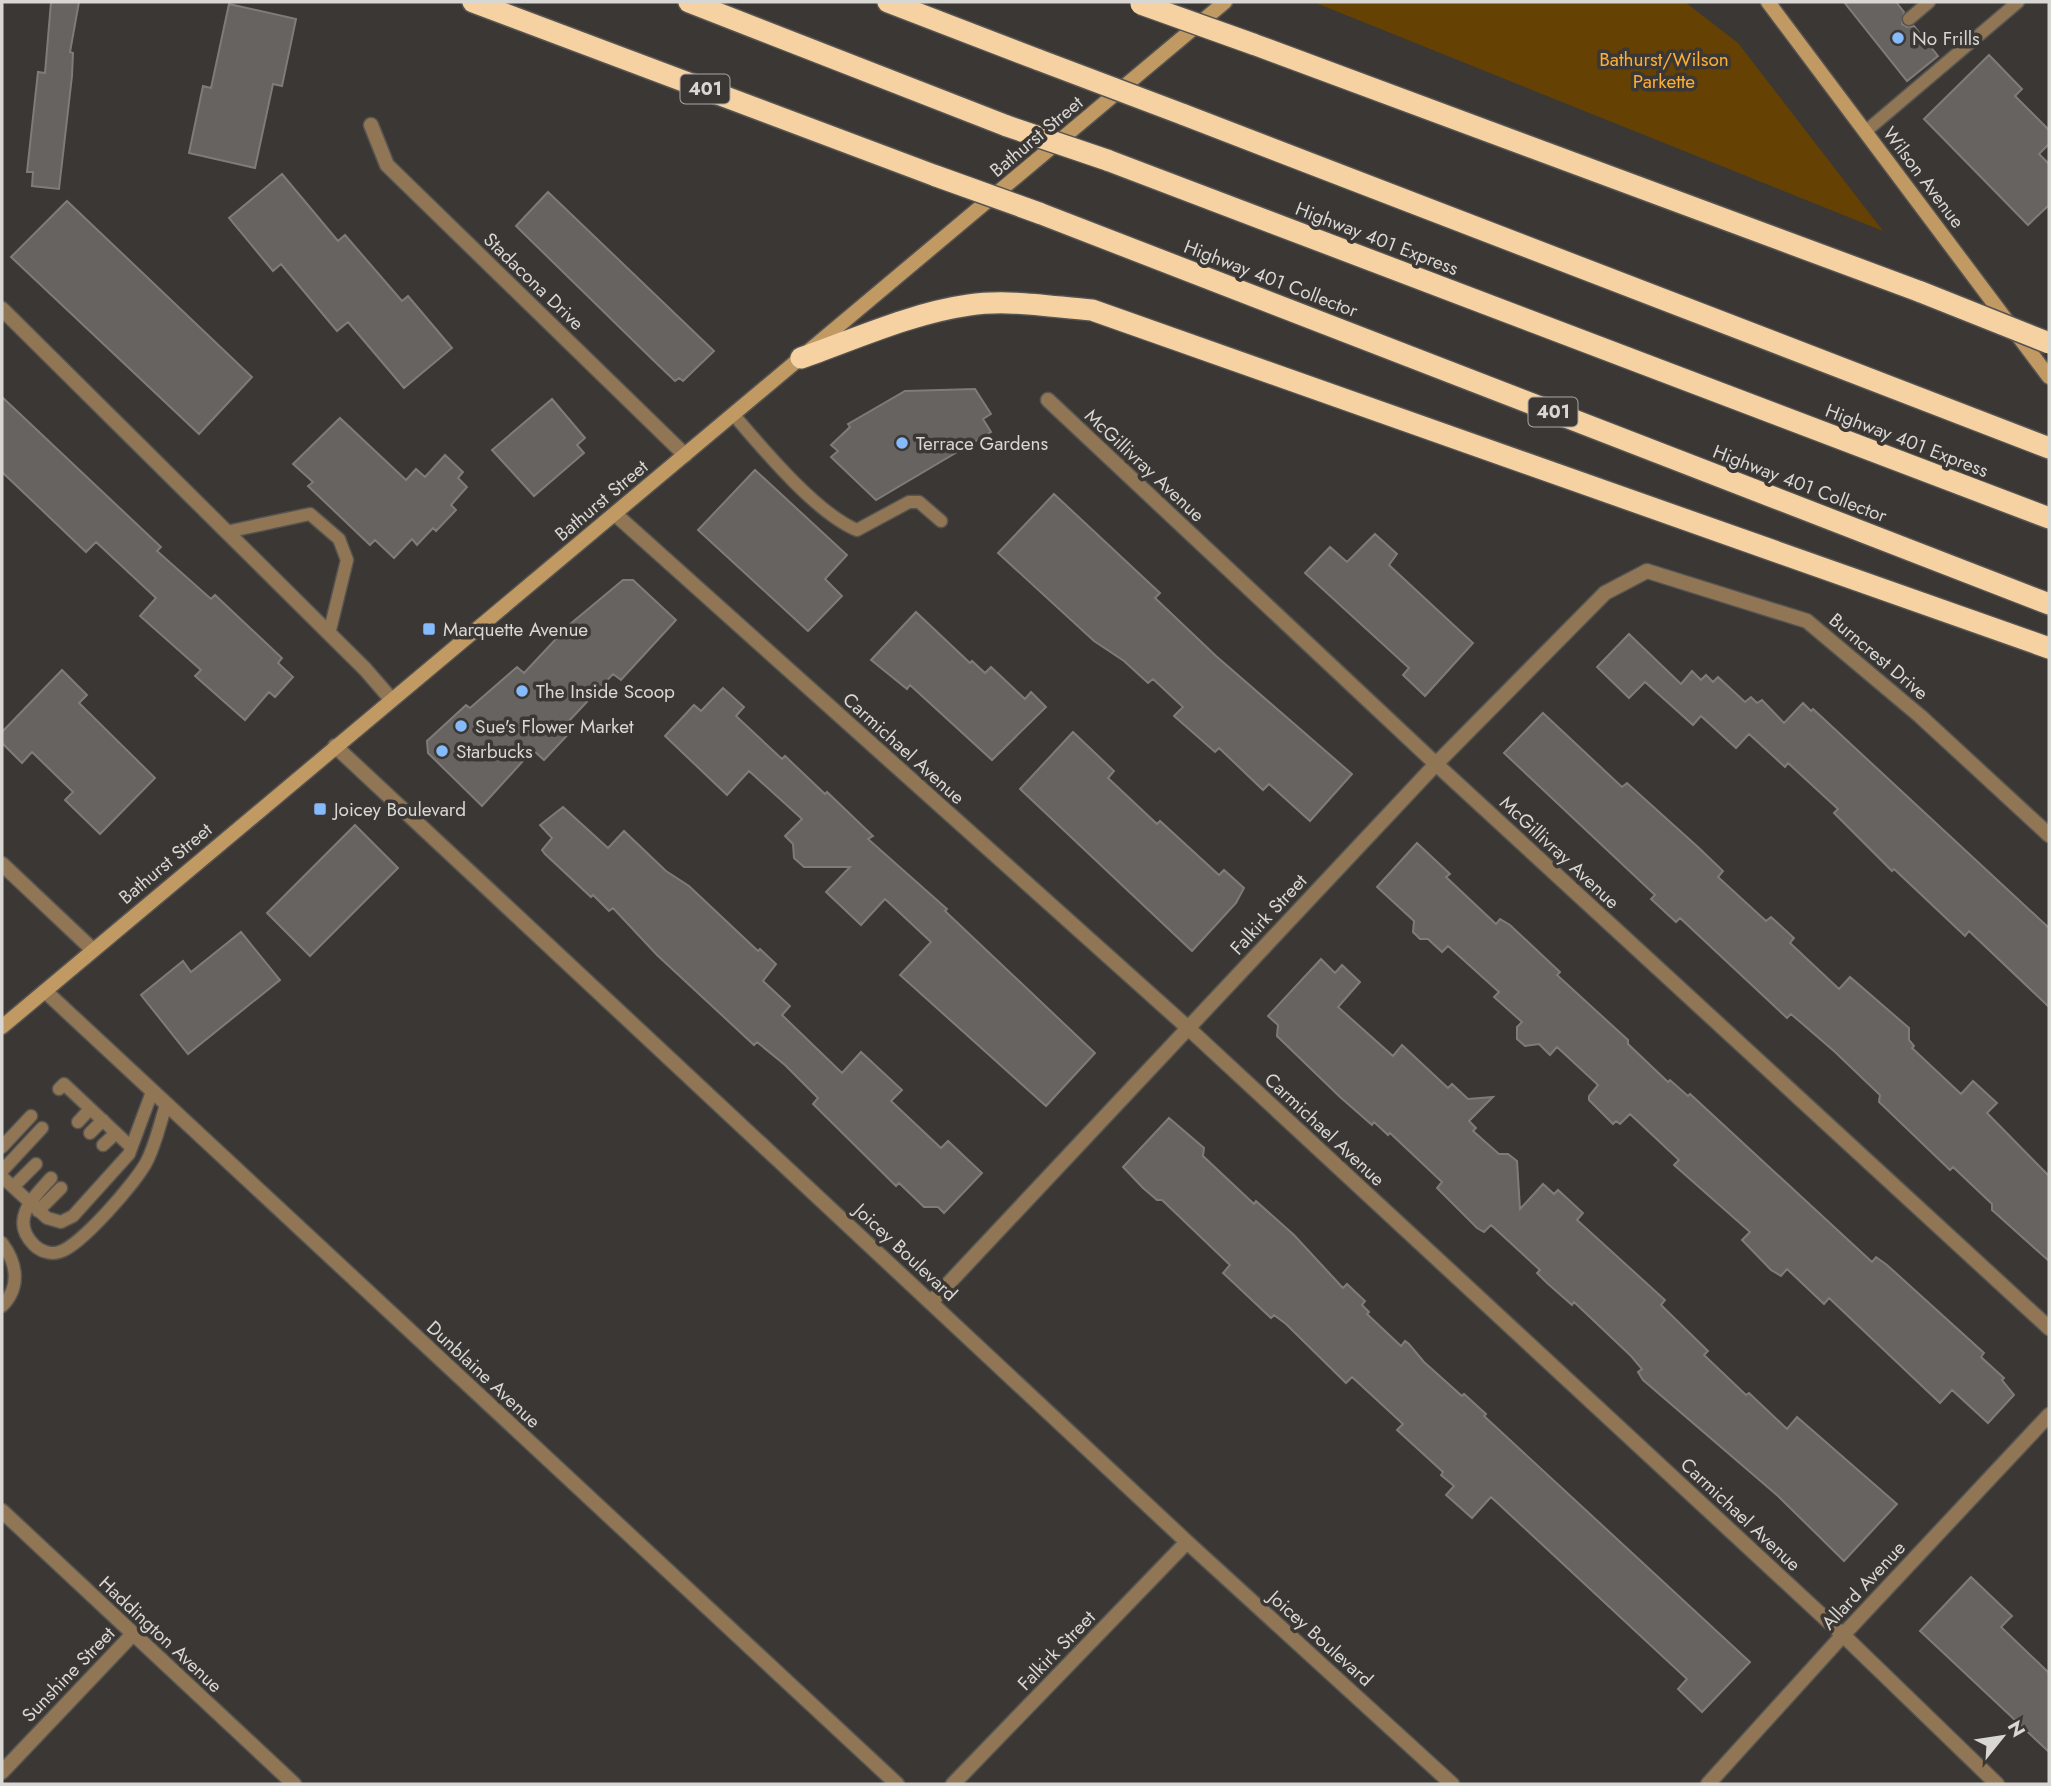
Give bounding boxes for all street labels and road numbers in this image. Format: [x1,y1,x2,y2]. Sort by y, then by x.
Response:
road number: 401 [680,74,730,104]
street label: Bathurst Street [984,89,1089,183]
street label: Wilson Avenue [1876,121,1971,234]
street label: Highway 401 Express [1291,195,1463,282]
street label: Stadacona Drive [477,226,590,337]
street label: Highway 401 Collector [1180,233,1362,324]
street label: Highway 401 Express [1821,397,1993,484]
road number: 401 [1528,398,1578,426]
street label: McGillivray Avenue [1079,403,1211,528]
street label: Highway 401 Collector [1709,438,1891,529]
street label: Bathurst Street [549,453,654,547]
street label: Burncrest Drive [1823,607,1934,706]
street label: Carmichael Avenue [837,686,971,811]
street label: McGillivray Avenue [1494,790,1626,915]
street label: Bathurst Street [113,816,218,910]
street label: Falkirk Street [1224,868,1313,961]
street label: Carmichael Avenue [1259,1066,1391,1192]
street label: Joicey Boulevard [846,1195,963,1307]
street label: Dunblaine Avenue [421,1314,547,1434]
street label: Carmichael Avenue [1675,1451,1807,1577]
street label: Allard Avenue [1815,1535,1912,1636]
street label: Haddington Avenue [93,1570,228,1699]
street label: Joicey Boulevard [1260,1582,1379,1693]
street label: Falkirk Street [1011,1604,1102,1696]
street label: Sunshine Street [16,1620,121,1728]

